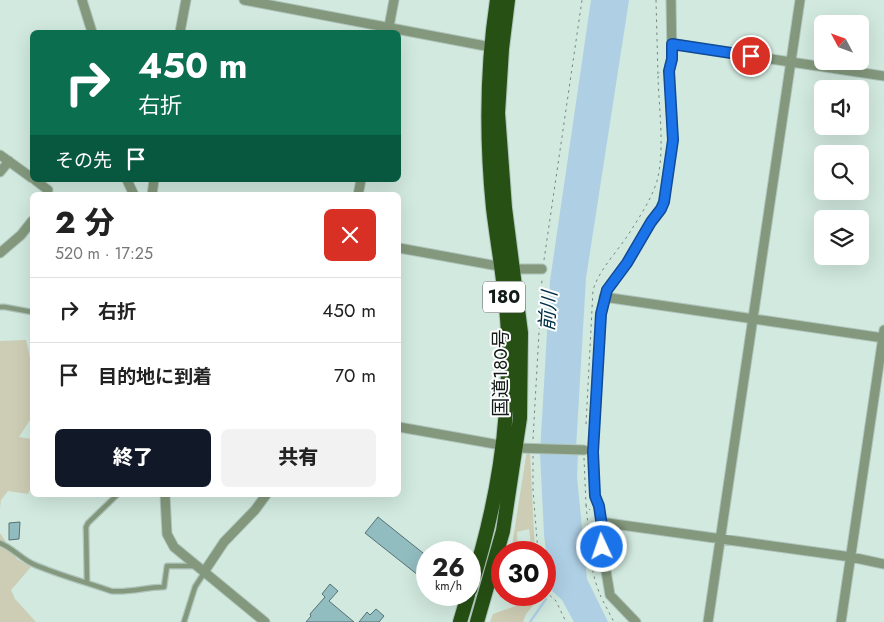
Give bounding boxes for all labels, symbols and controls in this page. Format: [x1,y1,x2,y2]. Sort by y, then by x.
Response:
north arrow [814,15,869,70]
map controls [814,15,869,265]
pin [730,35,772,77]
text: 450 m [138,41,247,91]
icon: arrive [737,42,765,70]
icon: right [55,50,120,115]
button: sound [814,80,869,135]
text: 右折 [138,89,182,121]
icon: arrive [122,145,150,173]
button: search [814,145,869,200]
text: その先 [55,147,112,174]
text: 2 分 [55,201,114,244]
button: close [324,209,376,261]
button: layers [814,210,869,265]
text: 520 m · 17:25 [55,242,153,265]
road number: 180 [483,282,525,312]
water label: 前川 [533,288,564,332]
icon: right [55,296,83,324]
text: 450 m [322,297,376,324]
text: 右折 [98,298,136,325]
street label: 国道180号 [487,329,514,417]
icon: arrive [55,361,83,389]
text: 70 m [334,362,376,389]
text: 目的地に到着 [98,363,212,390]
button: 終了 [55,429,211,487]
button: 共有 [221,429,376,487]
position arrow [575,520,627,572]
speed limit sign: 30 [491,541,556,606]
text: 26 [432,549,465,585]
text: km/h [435,577,462,595]

